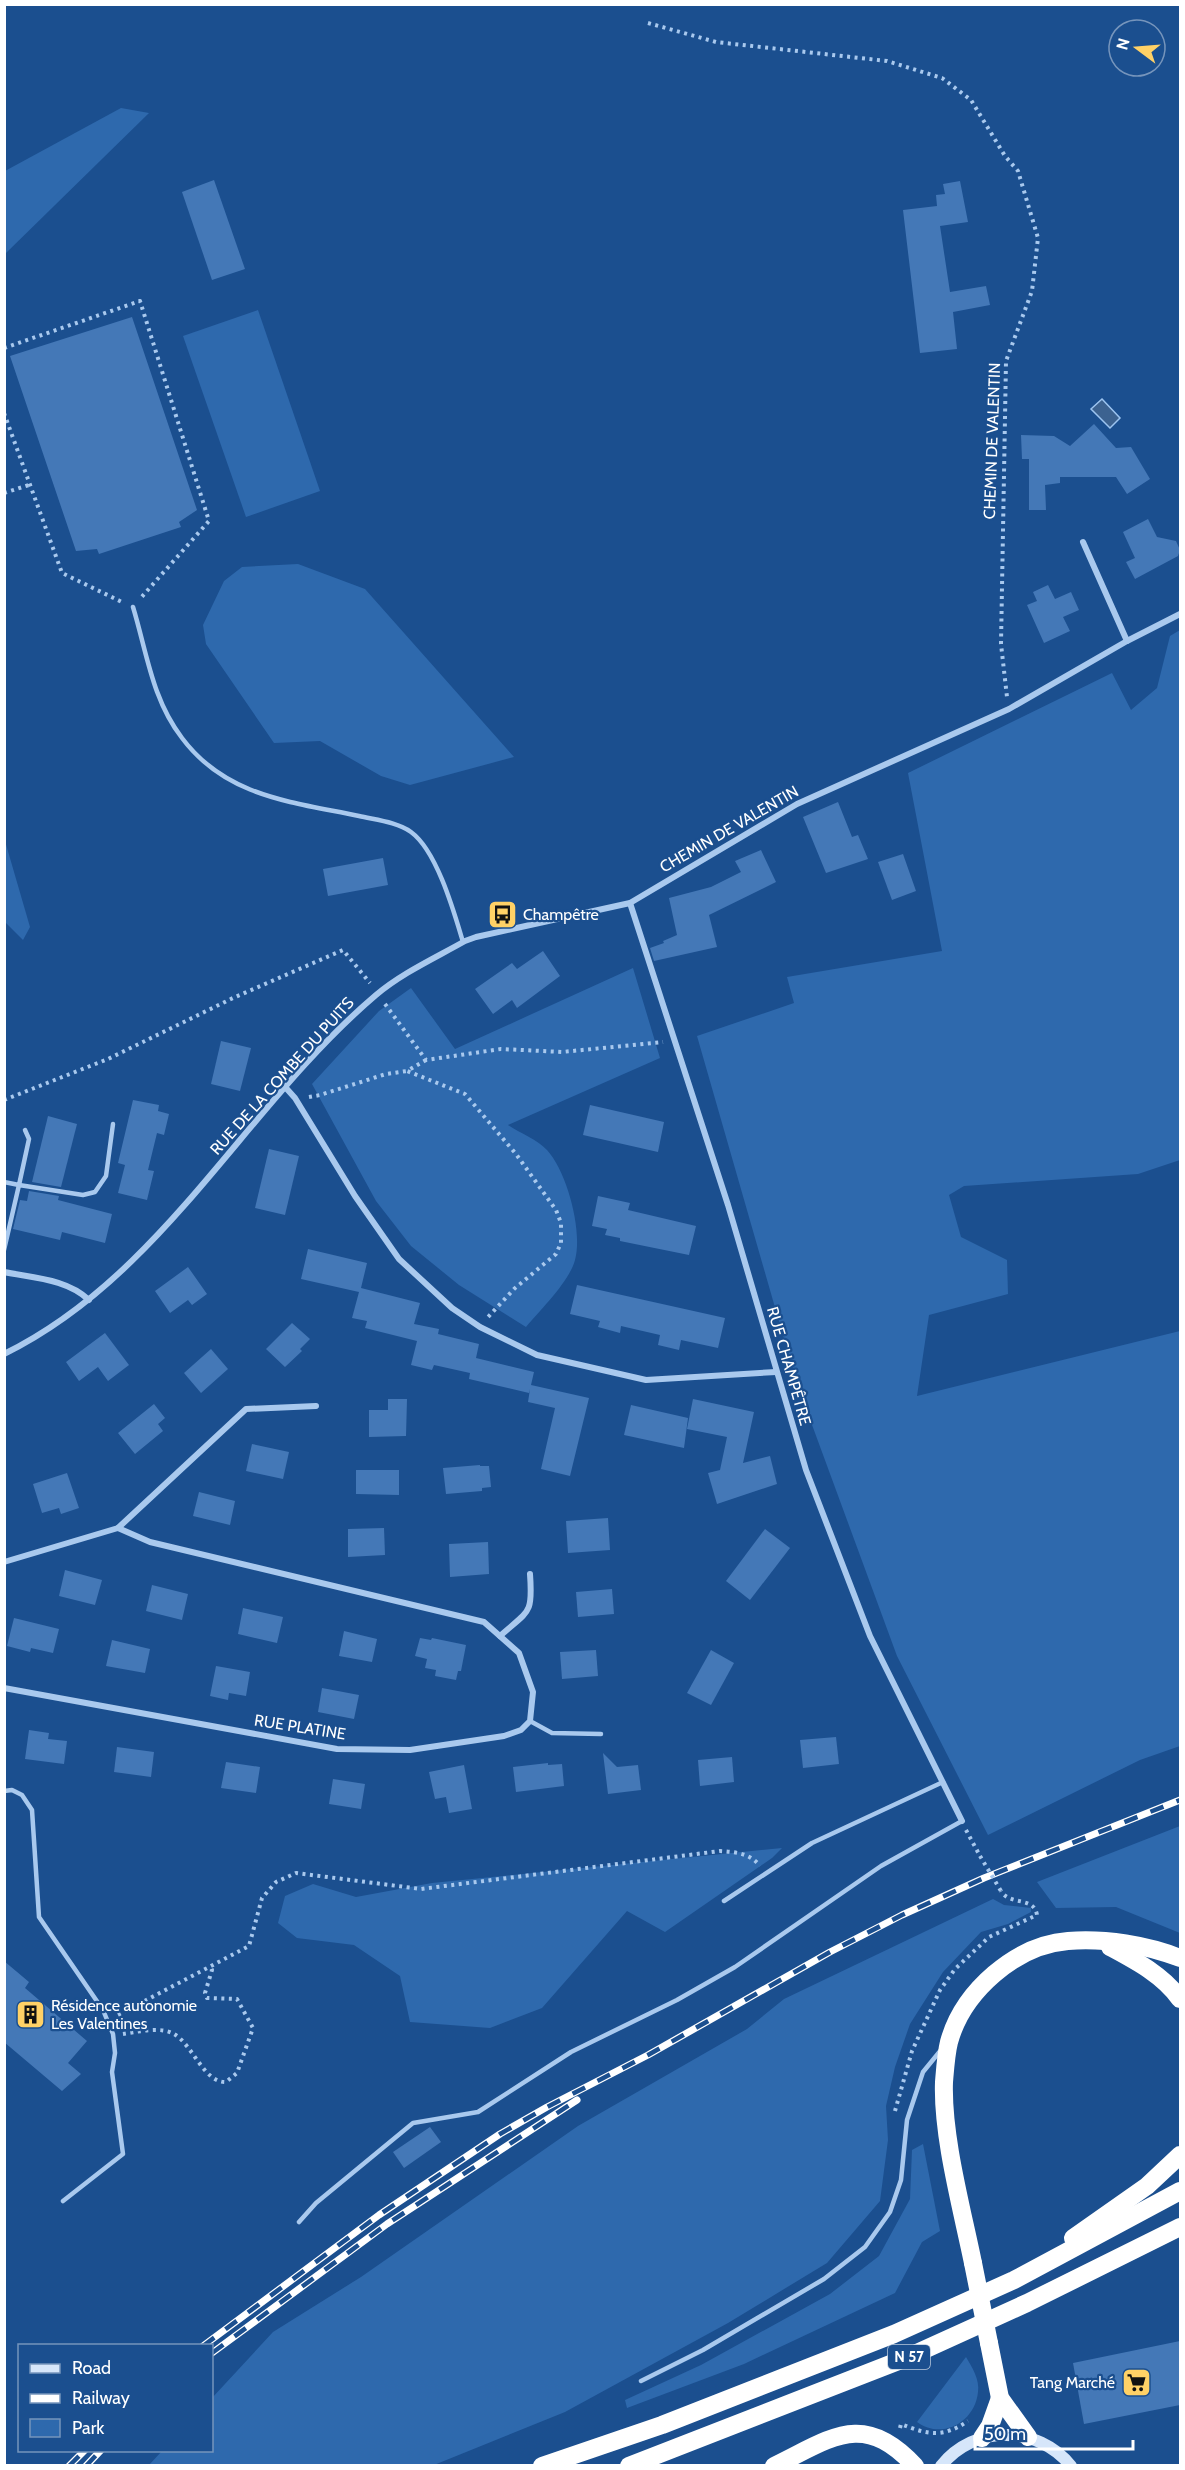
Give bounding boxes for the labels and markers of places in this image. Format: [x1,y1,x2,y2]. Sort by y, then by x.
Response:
bus stop icon: Champêtre [486,898,518,930]
place label: Champêtre [523,905,599,924]
place label: Résidence autonomie Les Valentines [51,1996,197,2033]
building icon: Résidence autonomie Les Valentines [14,1998,46,2030]
supermarket icon: Tang Marché [1120,2366,1152,2398]
place label: Tang Marché [1030,2373,1115,2392]

